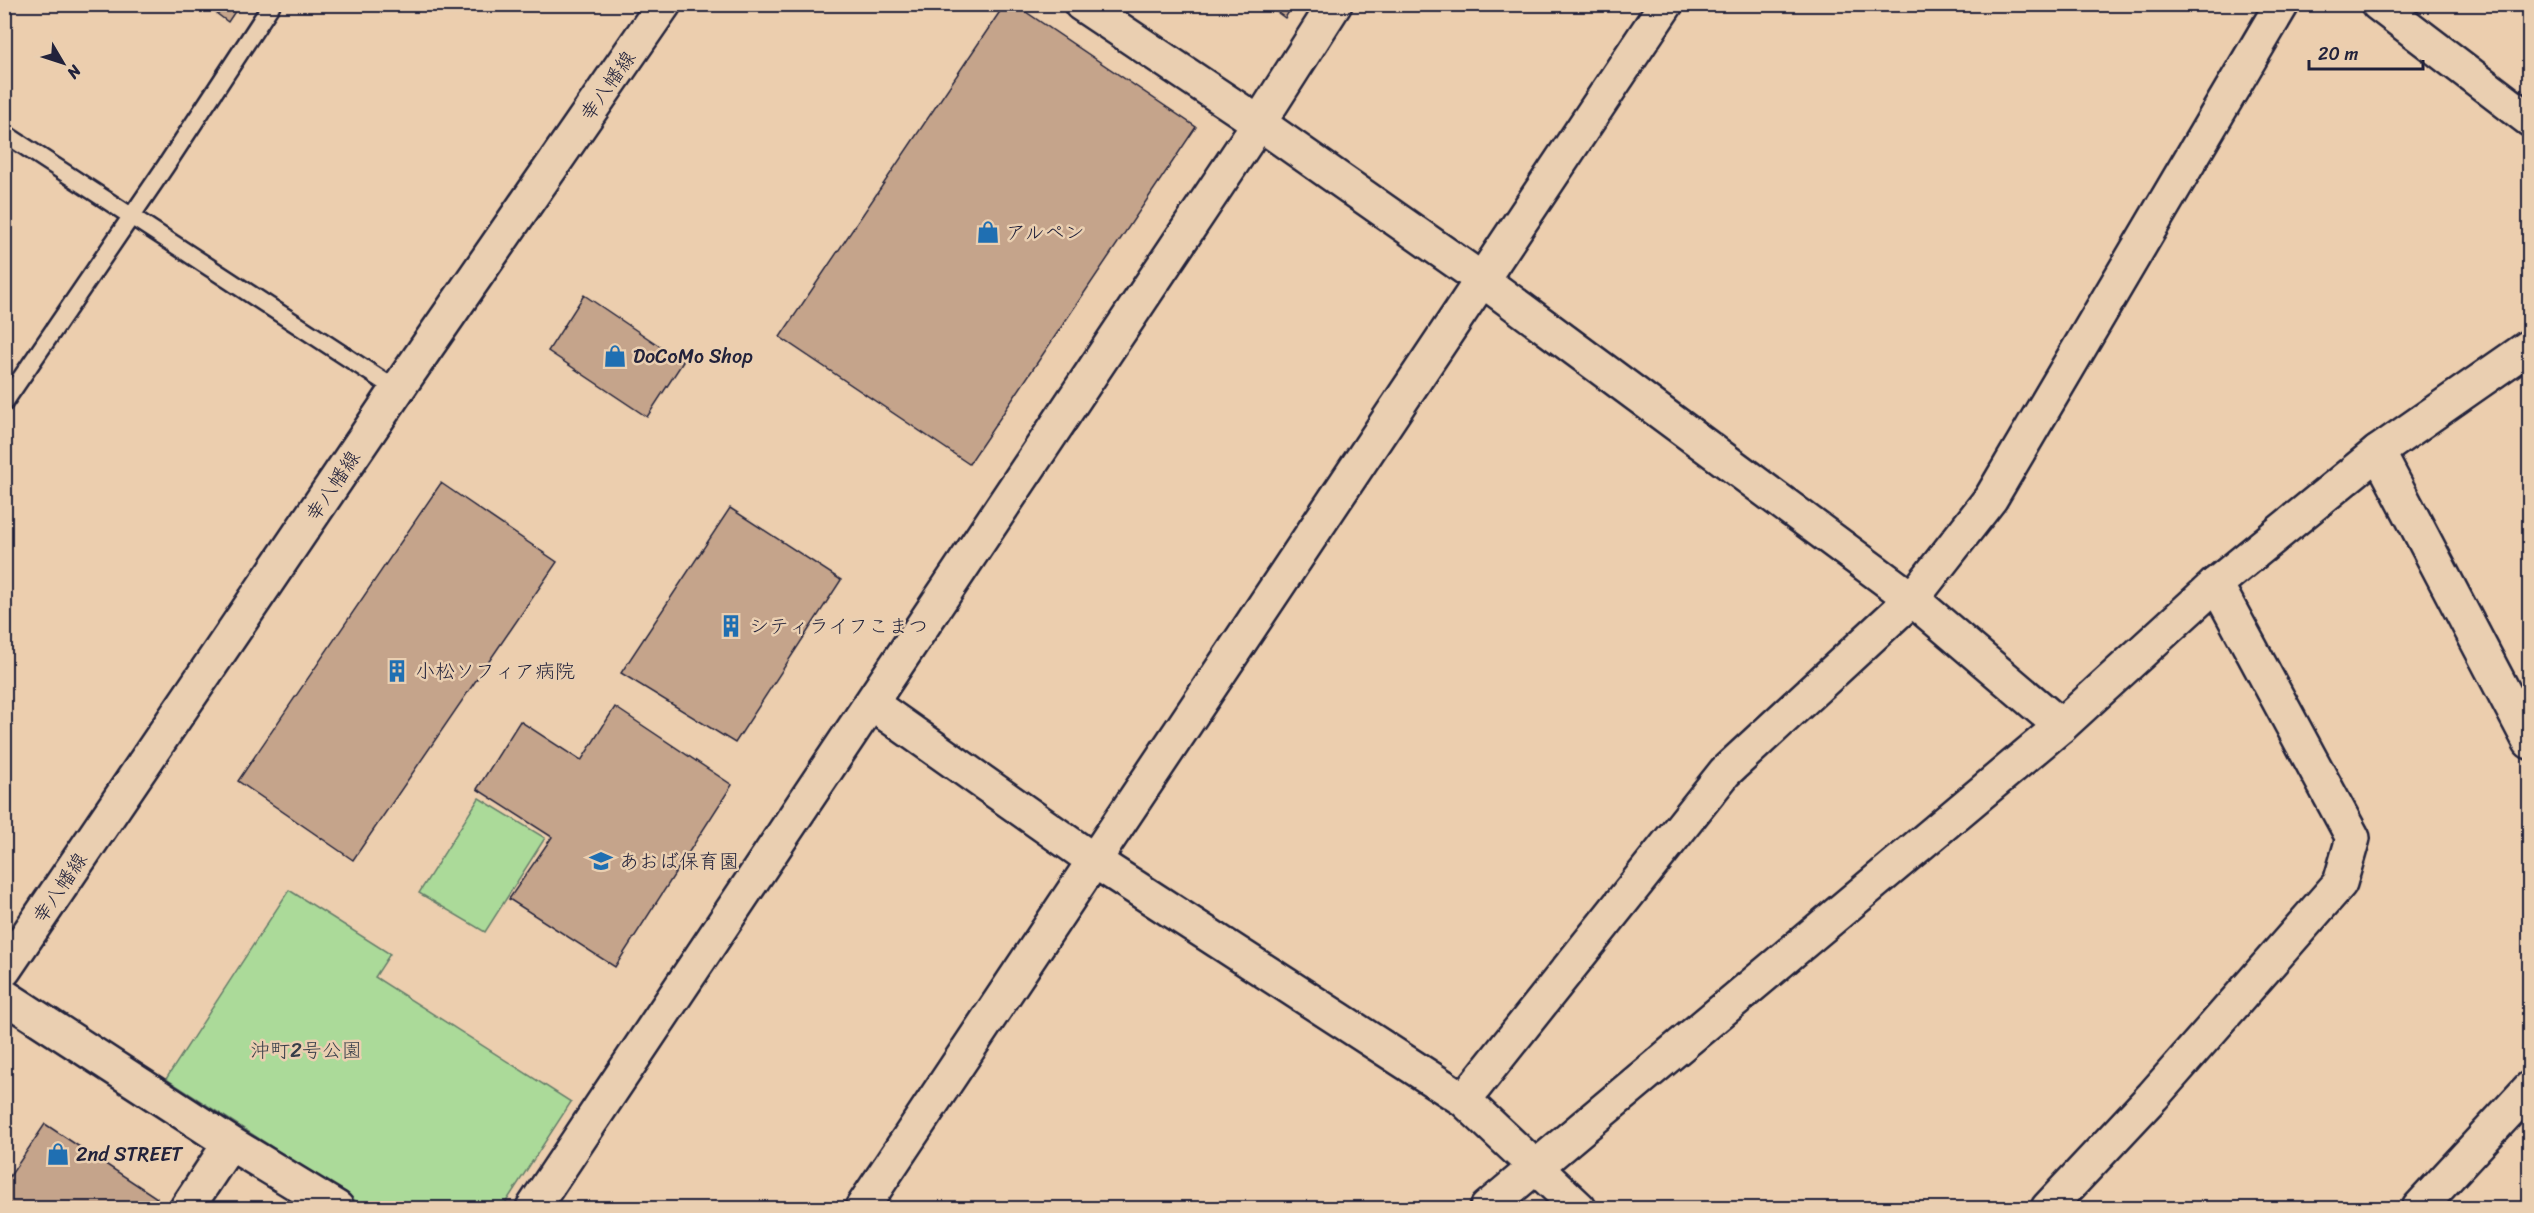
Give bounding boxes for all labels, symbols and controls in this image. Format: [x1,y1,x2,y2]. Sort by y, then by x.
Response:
north arrow [33,33,93,93]
scale bar [2309,33,2423,71]
text: 20 m [2318,38,2358,70]
street label: 幸八幡線 [571,43,645,129]
text: N [59,58,90,86]
place label: アルペン [1006,215,1085,250]
shop icon: アルペン [975,219,1001,245]
place label: DoCoMo Shop [633,339,753,374]
shop icon: DoCoMo Shop [602,343,628,369]
street label: 幸八幡線 [296,443,370,529]
place label: シティライフこまつ [749,609,928,644]
building icon: シティライフこまつ [718,613,744,639]
place label: 小松ソフィア病院 [415,654,575,689]
building icon: 小松ソフィア病院 [384,658,410,684]
place label: あおば保育園 [619,844,739,879]
street label: 幸八幡線 [23,845,97,931]
school or university icon: あおば保育園 [588,848,614,874]
park label: 沖町2号公園 [250,1033,362,1068]
place label: 2nd STREET [76,1137,184,1172]
shop icon: 2nd STREET [45,1141,71,1167]

